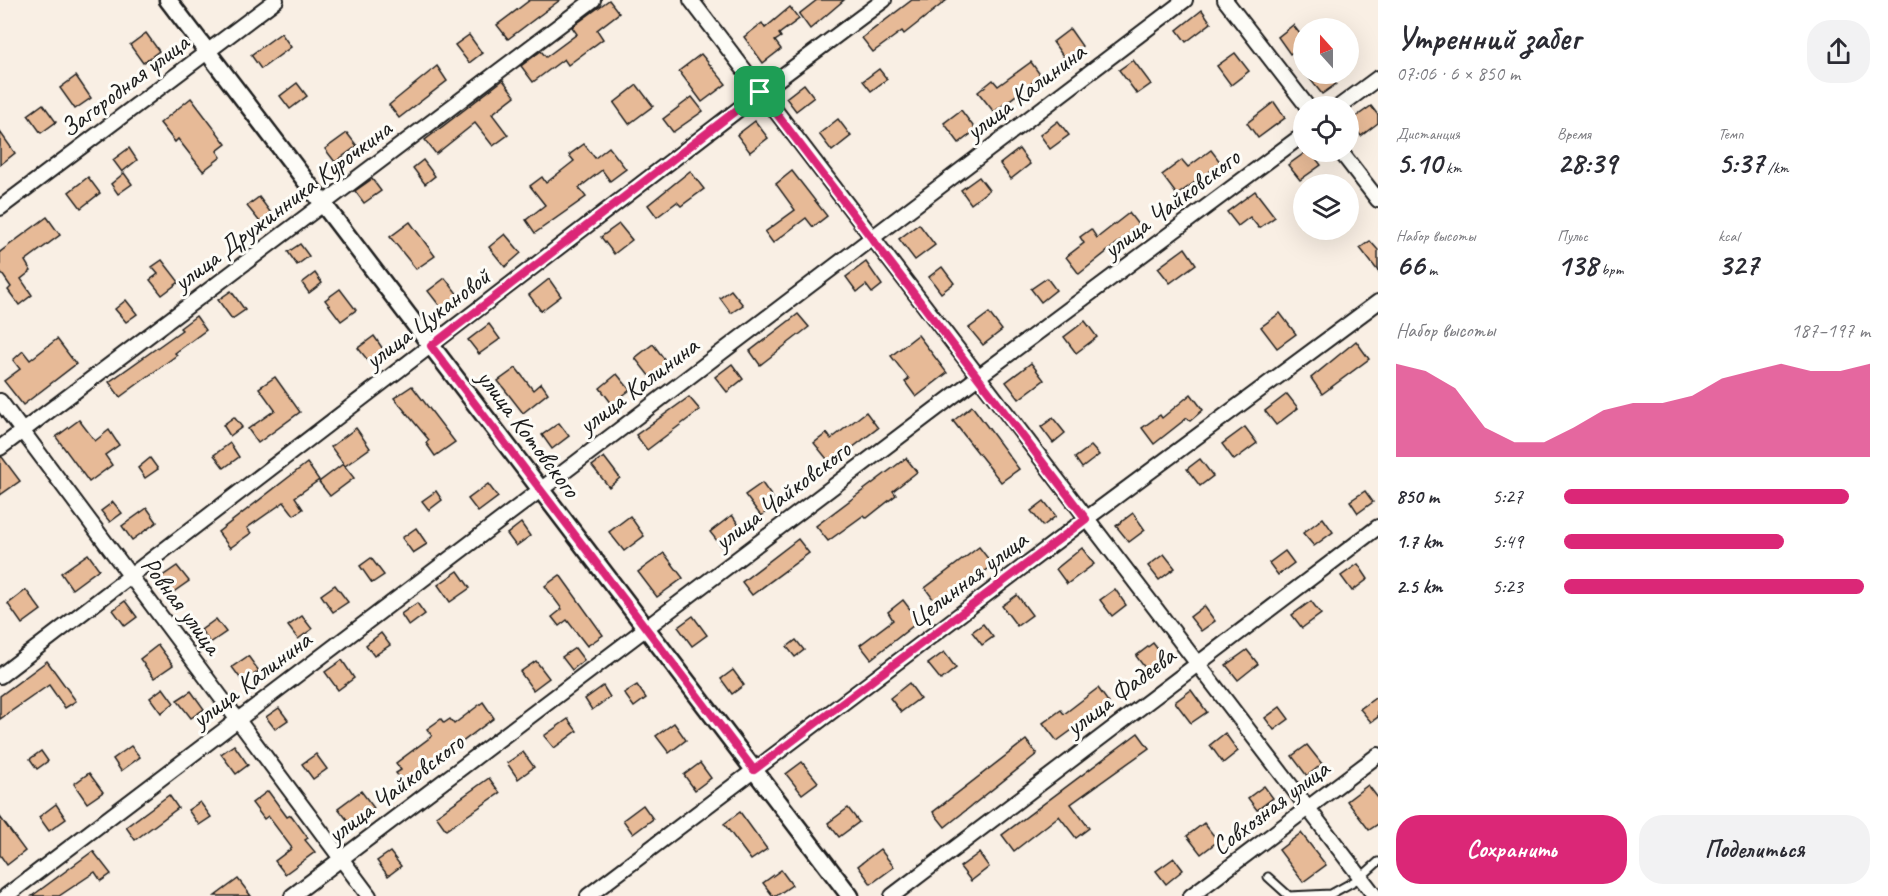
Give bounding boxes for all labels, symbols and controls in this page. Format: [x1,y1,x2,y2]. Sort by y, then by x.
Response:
text: Утренний забег [1396,17,1580,59]
north arrow [1293,18,1359,84]
map controls [1293,18,1359,240]
button: share [1807,20,1870,83]
street label: Загородная улица [53,25,197,145]
street label: улица Калинина [957,35,1093,148]
text: 07:06 · 6 × 850 m [1396,61,1520,86]
pin [734,66,785,117]
icon: arrive [743,75,776,108]
button: locate [1293,96,1359,162]
street label: улица Дружинника Курочкина [165,111,399,300]
text: Дистанция [1396,124,1460,144]
text: Время [1557,124,1591,144]
text: Темп [1718,124,1744,144]
street label: улица Чайковского [1095,140,1248,267]
text: 5.10 [1396,144,1442,182]
text: 28:39 [1557,144,1617,182]
text: 5:37 [1718,144,1764,182]
text: km [1442,158,1461,178]
text: /km [1764,158,1789,178]
button: layers [1293,174,1359,240]
text: Набор высоты [1396,226,1475,246]
text: Пульс [1557,226,1588,246]
text: kcal [1718,226,1739,246]
text: 66 [1396,246,1424,284]
text: 138 [1557,246,1598,284]
text: 327 [1718,246,1758,284]
street label: улица Цукановой [356,259,498,378]
text: m [1424,260,1437,280]
text: bpm [1598,260,1623,280]
text: Набор высоты [1396,318,1495,343]
text: 187–197 m [1791,318,1870,343]
street label: улица Калинина [570,329,706,442]
street label: улица Котовского [468,361,589,506]
street label: улица Чайковского [706,432,859,559]
text: 850 m [1396,484,1439,509]
text: 5:27 [1492,484,1523,509]
street label: Целинная улица [901,523,1035,635]
text: 1.7 km [1396,529,1442,554]
text: 5:49 [1492,529,1523,554]
street label: Ровная улица [134,550,231,663]
text: 2.5 km [1396,574,1442,599]
text: 5:23 [1492,574,1523,599]
street label: улица Калинина [183,623,319,736]
street label: улица Фадеева [1057,638,1183,745]
street label: улица Чайковского [319,725,472,852]
street label: Совхозная улица [1205,751,1337,862]
button: Сохранить [1396,815,1627,884]
button: Поделиться [1639,815,1870,884]

